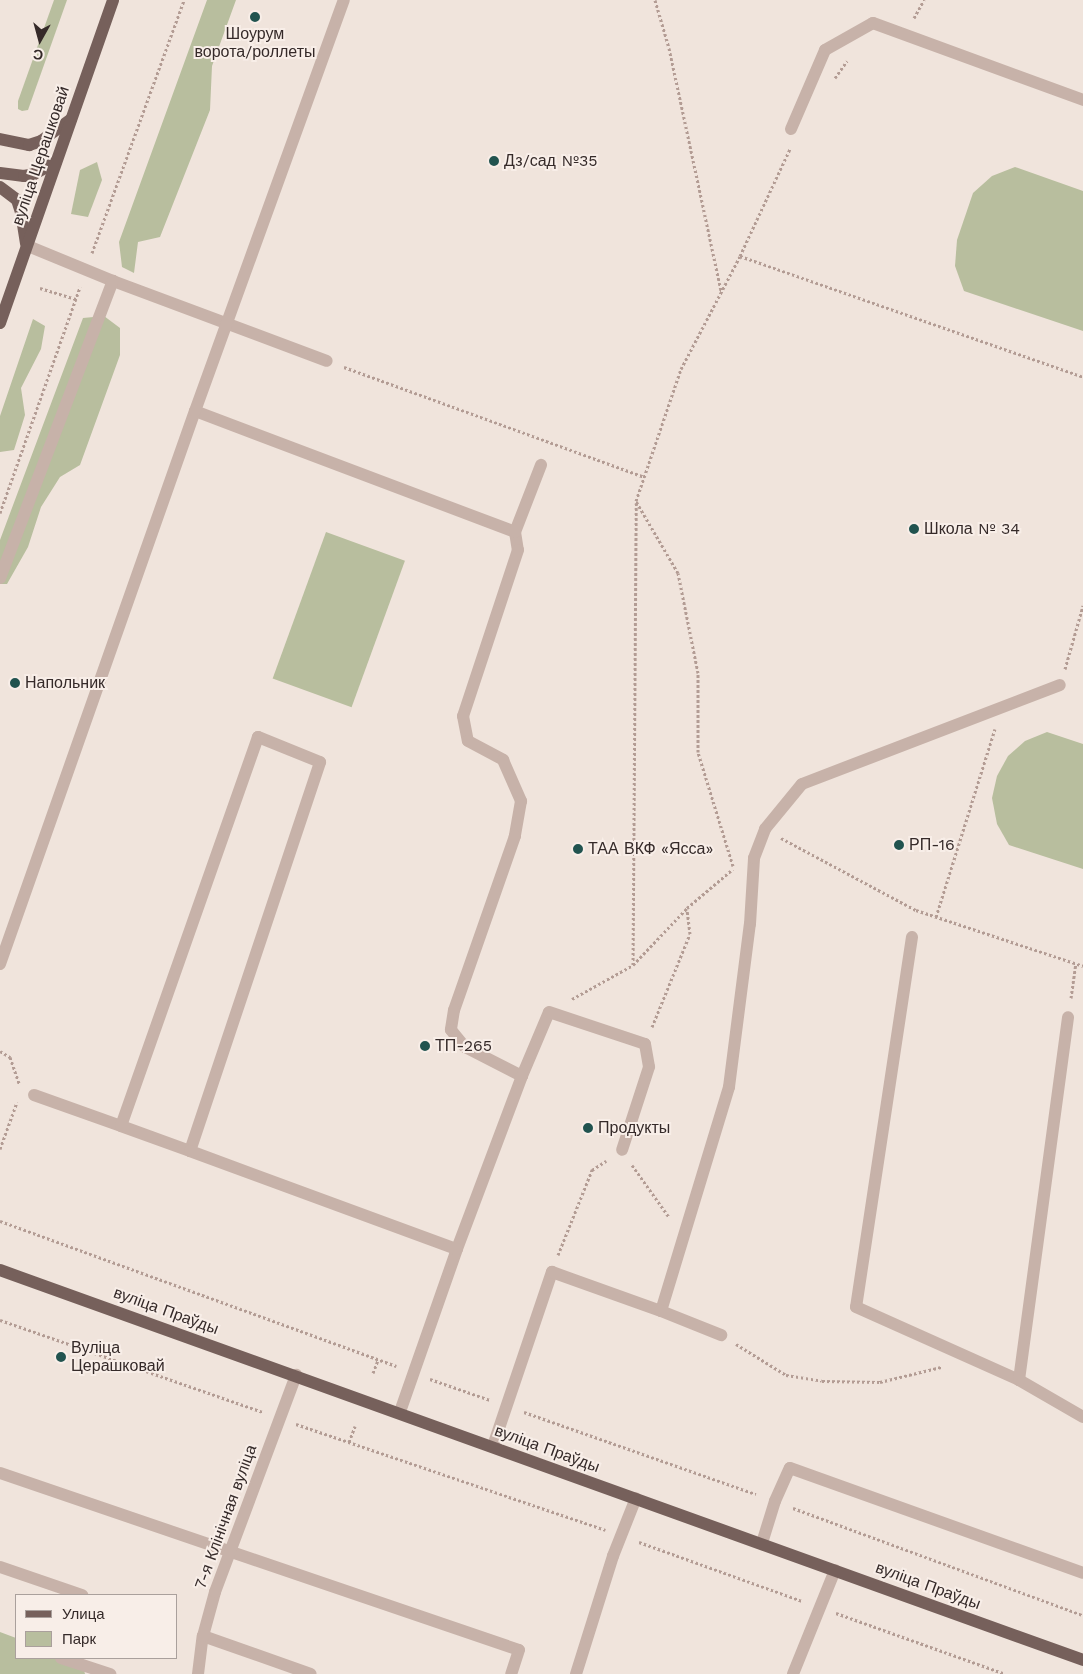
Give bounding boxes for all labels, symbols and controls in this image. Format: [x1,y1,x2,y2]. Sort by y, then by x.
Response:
marker: Шоурум ворота/роллеты [249,11,261,23]
north arrow [15,15,65,65]
place label: Шоурум ворота/роллеты [194,24,316,62]
text: С [32,46,44,63]
street label: вуліца Церашковай [8,84,74,228]
place label: Дз/сад №35 [504,151,598,171]
marker: Дз/сад №35 [488,155,500,167]
place label: Школа № 34 [924,519,1020,539]
marker: Школа № 34 [908,523,920,535]
place label: Напольник [25,673,105,693]
marker: Напольник [9,677,21,689]
place label: РП-16 [909,835,955,855]
place label: ТАА ВКФ «Ясса» [588,839,713,859]
marker: РП-16 [893,839,905,851]
marker: ТАА ВКФ «Ясса» [572,843,584,855]
place label: ТП-265 [435,1036,492,1056]
marker: ТП-265 [419,1040,431,1052]
place label: Продукты [598,1118,670,1138]
marker: Продукты [582,1122,594,1134]
street label: вуліца Праўды [111,1283,221,1339]
place label: Вуліца Церашковай [71,1338,165,1376]
marker: Вуліца Церашковай [55,1351,67,1363]
street label: вуліца Праўды [492,1421,602,1477]
street label: 7-я Клінічная вуліца [191,1442,261,1592]
street label: вуліца Праўды [873,1558,983,1614]
legend [15,1594,178,1659]
text: Улица [62,1605,105,1623]
text: Парк [62,1630,96,1648]

